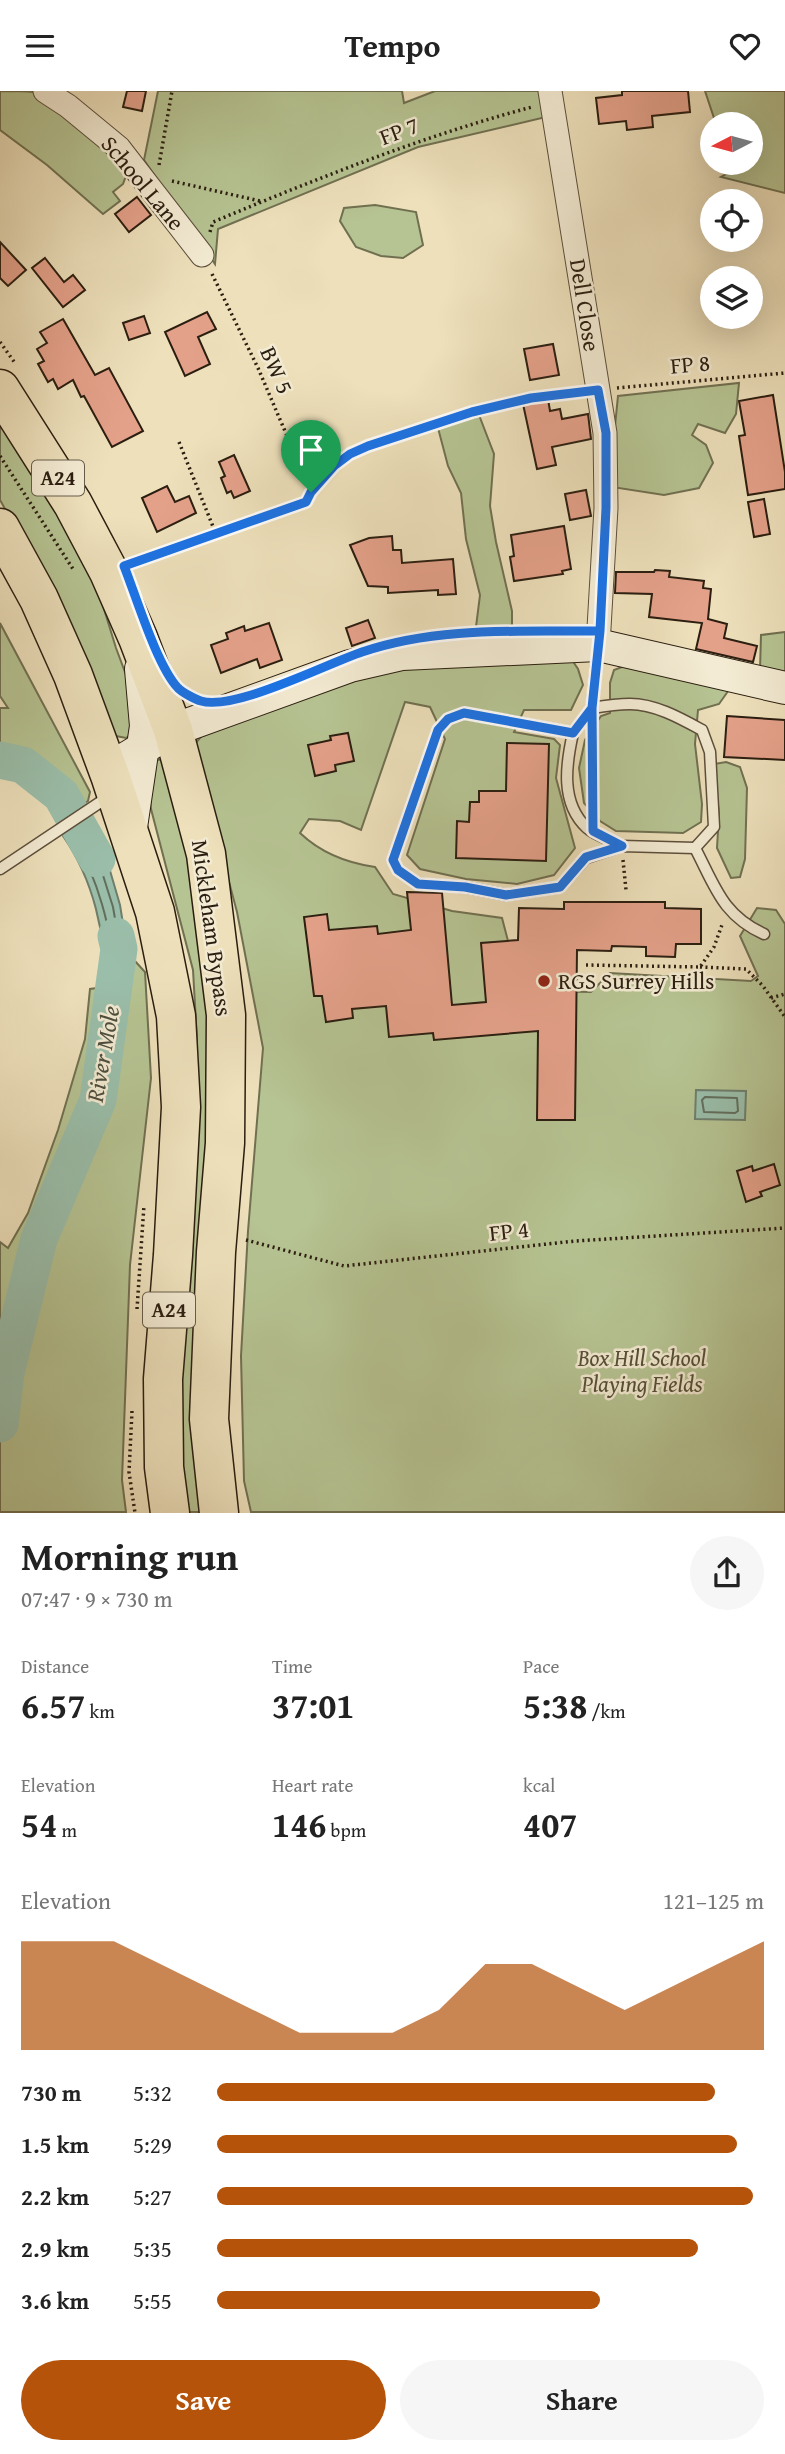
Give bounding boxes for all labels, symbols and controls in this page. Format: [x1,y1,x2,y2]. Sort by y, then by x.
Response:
text: Tempo [345,22,441,69]
icon: menu [21,27,59,65]
icon: heart [726,27,764,65]
street label: FP 7 [374,108,423,153]
north arrow [700,112,763,175]
map controls [700,112,763,329]
street label: School Lane [94,128,193,237]
button: locate [700,189,763,252]
street label: Dell Close [562,256,609,354]
button: layers [700,266,763,329]
street label: BW 5 [252,341,302,399]
street label: FP 8 [669,345,711,382]
pin [281,420,341,492]
icon: arrive [292,431,330,469]
road number: A24 [32,461,84,495]
street label: Mickleham Bypass [184,838,241,1018]
place label: RGS Surrey Hills [558,964,714,997]
marker: RGS Surrey Hills [536,973,552,989]
water label: River Mole [77,1003,128,1106]
street label: FP 4 [487,1212,530,1249]
road number: A24 [143,1293,195,1327]
park label: Box Hill School Playing Fields [577,1341,707,1400]
text: Morning run [21,1528,238,1584]
button: share [690,1536,764,1610]
text: 07:47 · 9 × 730 m [21,1582,173,1615]
text: Distance [21,1652,89,1680]
text: Time [272,1652,312,1680]
text: Pace [523,1652,560,1680]
text: 6.57 [21,1680,85,1731]
text: 37:01 [272,1680,354,1731]
text: 5:38 [523,1680,587,1731]
text: km [85,1697,115,1725]
text: /km [587,1697,626,1725]
text: Elevation [21,1771,95,1799]
text: Heart rate [272,1771,353,1799]
text: kcal [523,1771,555,1799]
text: 54 [21,1799,57,1850]
text: 146 [272,1799,326,1850]
text: 407 [523,1799,577,1850]
text: m [57,1816,77,1844]
text: bpm [326,1816,366,1844]
text: Elevation [21,1884,111,1917]
text: 121–125 m [663,1884,764,1917]
text: 730 m [21,2076,82,2109]
text: 5:32 [133,2076,172,2109]
text: 1.5 km [21,2128,89,2161]
text: 5:29 [133,2128,172,2161]
text: 2.2 km [21,2180,89,2213]
text: 5:27 [133,2180,172,2213]
text: 2.9 km [21,2232,89,2265]
text: 5:35 [133,2232,172,2265]
text: 3.6 km [21,2284,89,2317]
text: 5:55 [133,2284,172,2317]
button: Save [21,2360,386,2440]
button: Share [400,2360,764,2440]

